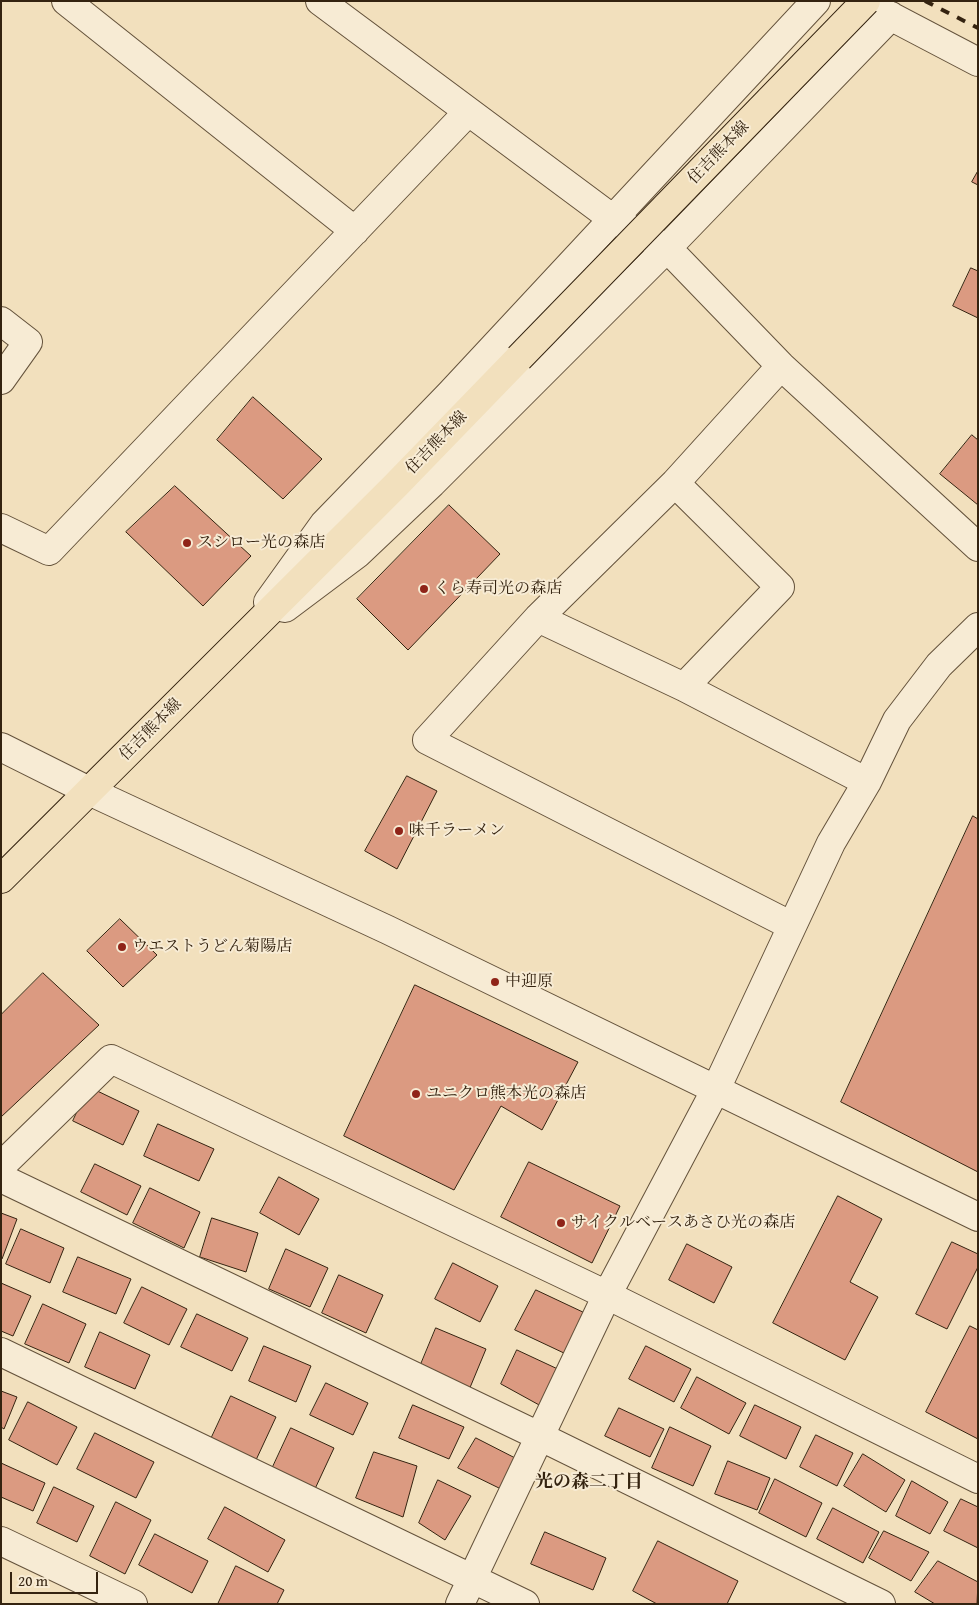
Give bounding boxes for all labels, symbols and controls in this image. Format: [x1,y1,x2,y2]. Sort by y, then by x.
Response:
street label: 住吉熊本線 [684,118,754,188]
street label: 住吉熊本線 [402,408,472,478]
place label: スシロー光の森店 [197,533,325,553]
marker: スシロー光の森店 [181,537,193,549]
place label: くら寿司光の森店 [434,579,562,599]
marker: くら寿司光の森店 [418,583,430,595]
street label: 住吉熊本線 [116,695,186,765]
place label: 味千ラーメン [409,821,505,841]
marker: 味千ラーメン [393,825,405,837]
place label: ウエストうどん菊陽店 [132,937,292,957]
marker: ウエストうどん菊陽店 [116,941,128,953]
place label: 中迎原 [505,972,553,992]
marker: 中迎原 [489,976,501,988]
place label: ユニクロ熊本光の森店 [426,1084,586,1104]
marker: ユニクロ熊本光の森店 [410,1088,422,1100]
place label: サイクルベースあさひ光の森店 [571,1213,795,1233]
marker: サイクルベースあさひ光の森店 [555,1217,567,1229]
district label: 光の森二丁目 [535,1471,643,1493]
scale bar [12,1562,100,1594]
text: 20 m [18,1570,48,1591]

